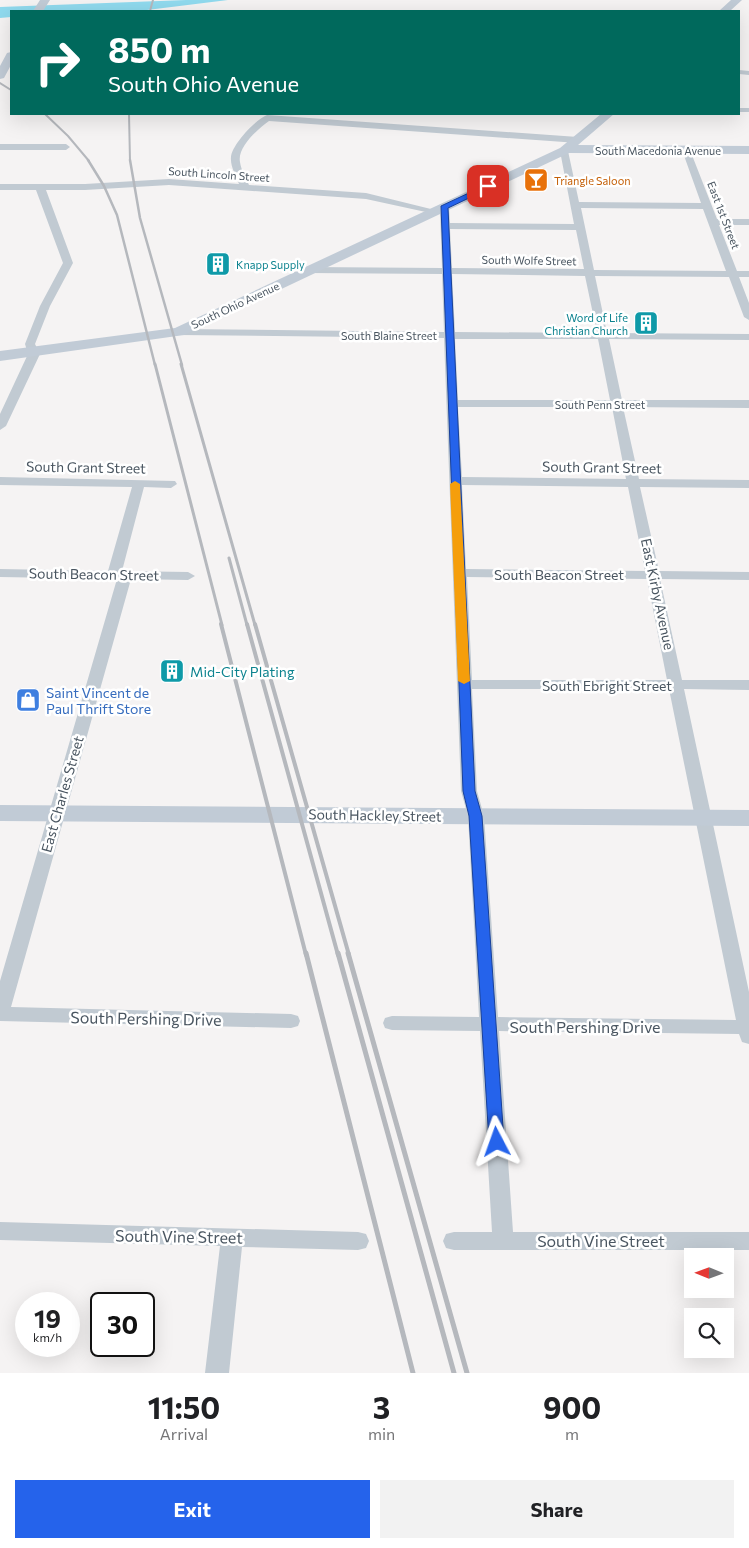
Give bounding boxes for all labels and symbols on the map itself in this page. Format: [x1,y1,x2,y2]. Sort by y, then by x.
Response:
street label: South Macedonia Avenue [595,144,721,157]
street label: South Lincoln Street [168,164,271,184]
pin [467,165,509,207]
bar icon: Triangle Saloon [523,167,549,193]
place label: Triangle Saloon [554,174,631,187]
street label: East 1st Street [705,179,743,251]
building icon: Knapp Supply [205,251,231,277]
street label: South Wolfe Street [481,253,577,267]
place label: Knapp Supply [236,258,305,271]
street label: South Ohio Avenue [189,279,281,331]
building icon: Word of Life Christian Church [633,310,659,336]
place label: Word of Life Christian Church [545,311,628,337]
street label: South Blaine Street [341,329,437,342]
street label: South Penn Street [555,398,646,411]
street label: South Grant Street [26,457,146,477]
street label: South Grant Street [542,457,662,477]
street label: East Kirby Avenue [638,537,678,651]
street label: South Beacon Street [29,564,159,584]
street label: South Beacon Street [494,566,624,583]
building icon: Mid-City Plating [159,658,185,684]
place label: Mid-City Plating [190,663,295,680]
street label: South Ebright Street [542,677,672,694]
place label: Saint Vincent de Paul Thrift Store [46,684,151,717]
shop icon: Saint Vincent de Paul Thrift Store [15,687,41,713]
street label: East Charles Street [37,734,87,854]
street label: South Hackley Street [308,805,442,825]
street label: South Pershing Drive [70,1007,222,1029]
street label: South Pershing Drive [509,1017,661,1036]
position arrow [470,1115,522,1167]
street label: South Vine Street [115,1225,243,1247]
street label: South Vine Street [537,1231,665,1250]
north arrow [684,1248,734,1298]
speed limit sign: 30 [90,1292,155,1357]

